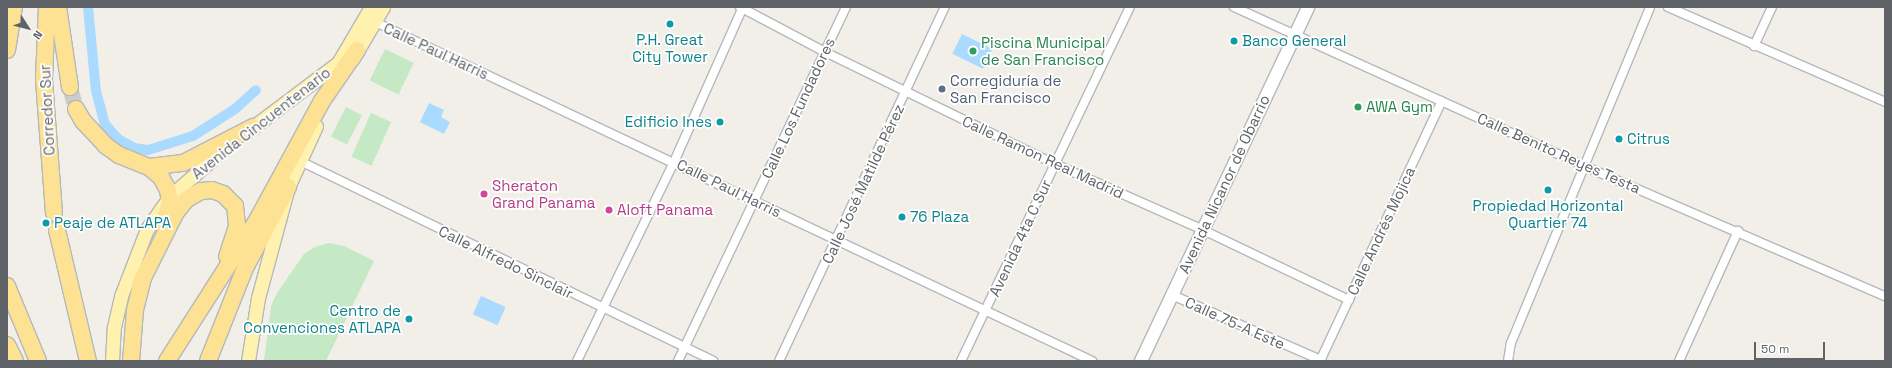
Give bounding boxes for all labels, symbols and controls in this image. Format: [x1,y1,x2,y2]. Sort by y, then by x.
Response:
north arrow [8,8,48,48]
street label: Calle Paul Harris [381,19,491,83]
marker: P.H. Great City Tower [665,19,675,29]
text: N [30,28,46,42]
place label: P.H. Great City Tower [632,30,708,65]
place label: Banco General [1242,32,1346,50]
place label: Piscina Municipal de San Francisco [981,33,1106,68]
street label: Calle Los Fundadores [757,35,839,181]
marker: Banco General [1229,36,1239,46]
marker: Piscina Municipal de San Francisco [968,46,978,56]
street label: Avenida Cincuentenario [188,63,334,183]
street label: Corredor Sur [36,64,58,156]
place label: Corregiduría de San Francisco [950,71,1061,106]
marker: Corregiduría de San Francisco [937,84,947,94]
street label: Avenida Nicanor de Obarrio [1175,92,1273,276]
place label: AWA Gym [1366,98,1433,116]
street label: Calle José Matilde Pérez [818,101,908,267]
marker: AWA Gym [1353,102,1363,112]
street label: Calle Benito Reyes Testa [1474,109,1644,197]
street label: Calle Ramon Real Madrid [959,112,1127,202]
place label: Edificio Ines [625,113,712,131]
marker: Edificio Ines [715,117,725,127]
place label: Citrus [1627,130,1670,148]
marker: Citrus [1614,134,1624,144]
street label: Calle Paul Harris [674,155,784,221]
street label: Calle Andrés Mojica [1343,164,1419,298]
place label: Sheraton Grand Panama [492,176,595,211]
street label: Avenida 4ta C Sur [985,177,1055,299]
marker: Propiedad Horizontal Quartier 74 [1543,185,1553,195]
marker: Sheraton Grand Panama [479,189,489,199]
place label: Propiedad Horizontal Quartier 74 [1473,196,1623,231]
place label: Aloft Panama [617,201,713,219]
marker: Aloft Panama [604,205,614,215]
place label: 76 Plaza [910,208,969,226]
marker: 76 Plaza [897,212,907,222]
place label: Peaje de ATLAPA [54,214,172,232]
marker: Peaje de ATLAPA [41,218,51,228]
street label: Calle Alfredo Sinclair [436,222,576,302]
street label: Calle 75-A Este [1182,293,1288,353]
place label: Centro de Convenciones ATLAPA [243,301,401,336]
marker: Centro de Convenciones ATLAPA [404,314,414,324]
scale bar [1756,334,1827,360]
text: 50 m [1761,341,1789,357]

